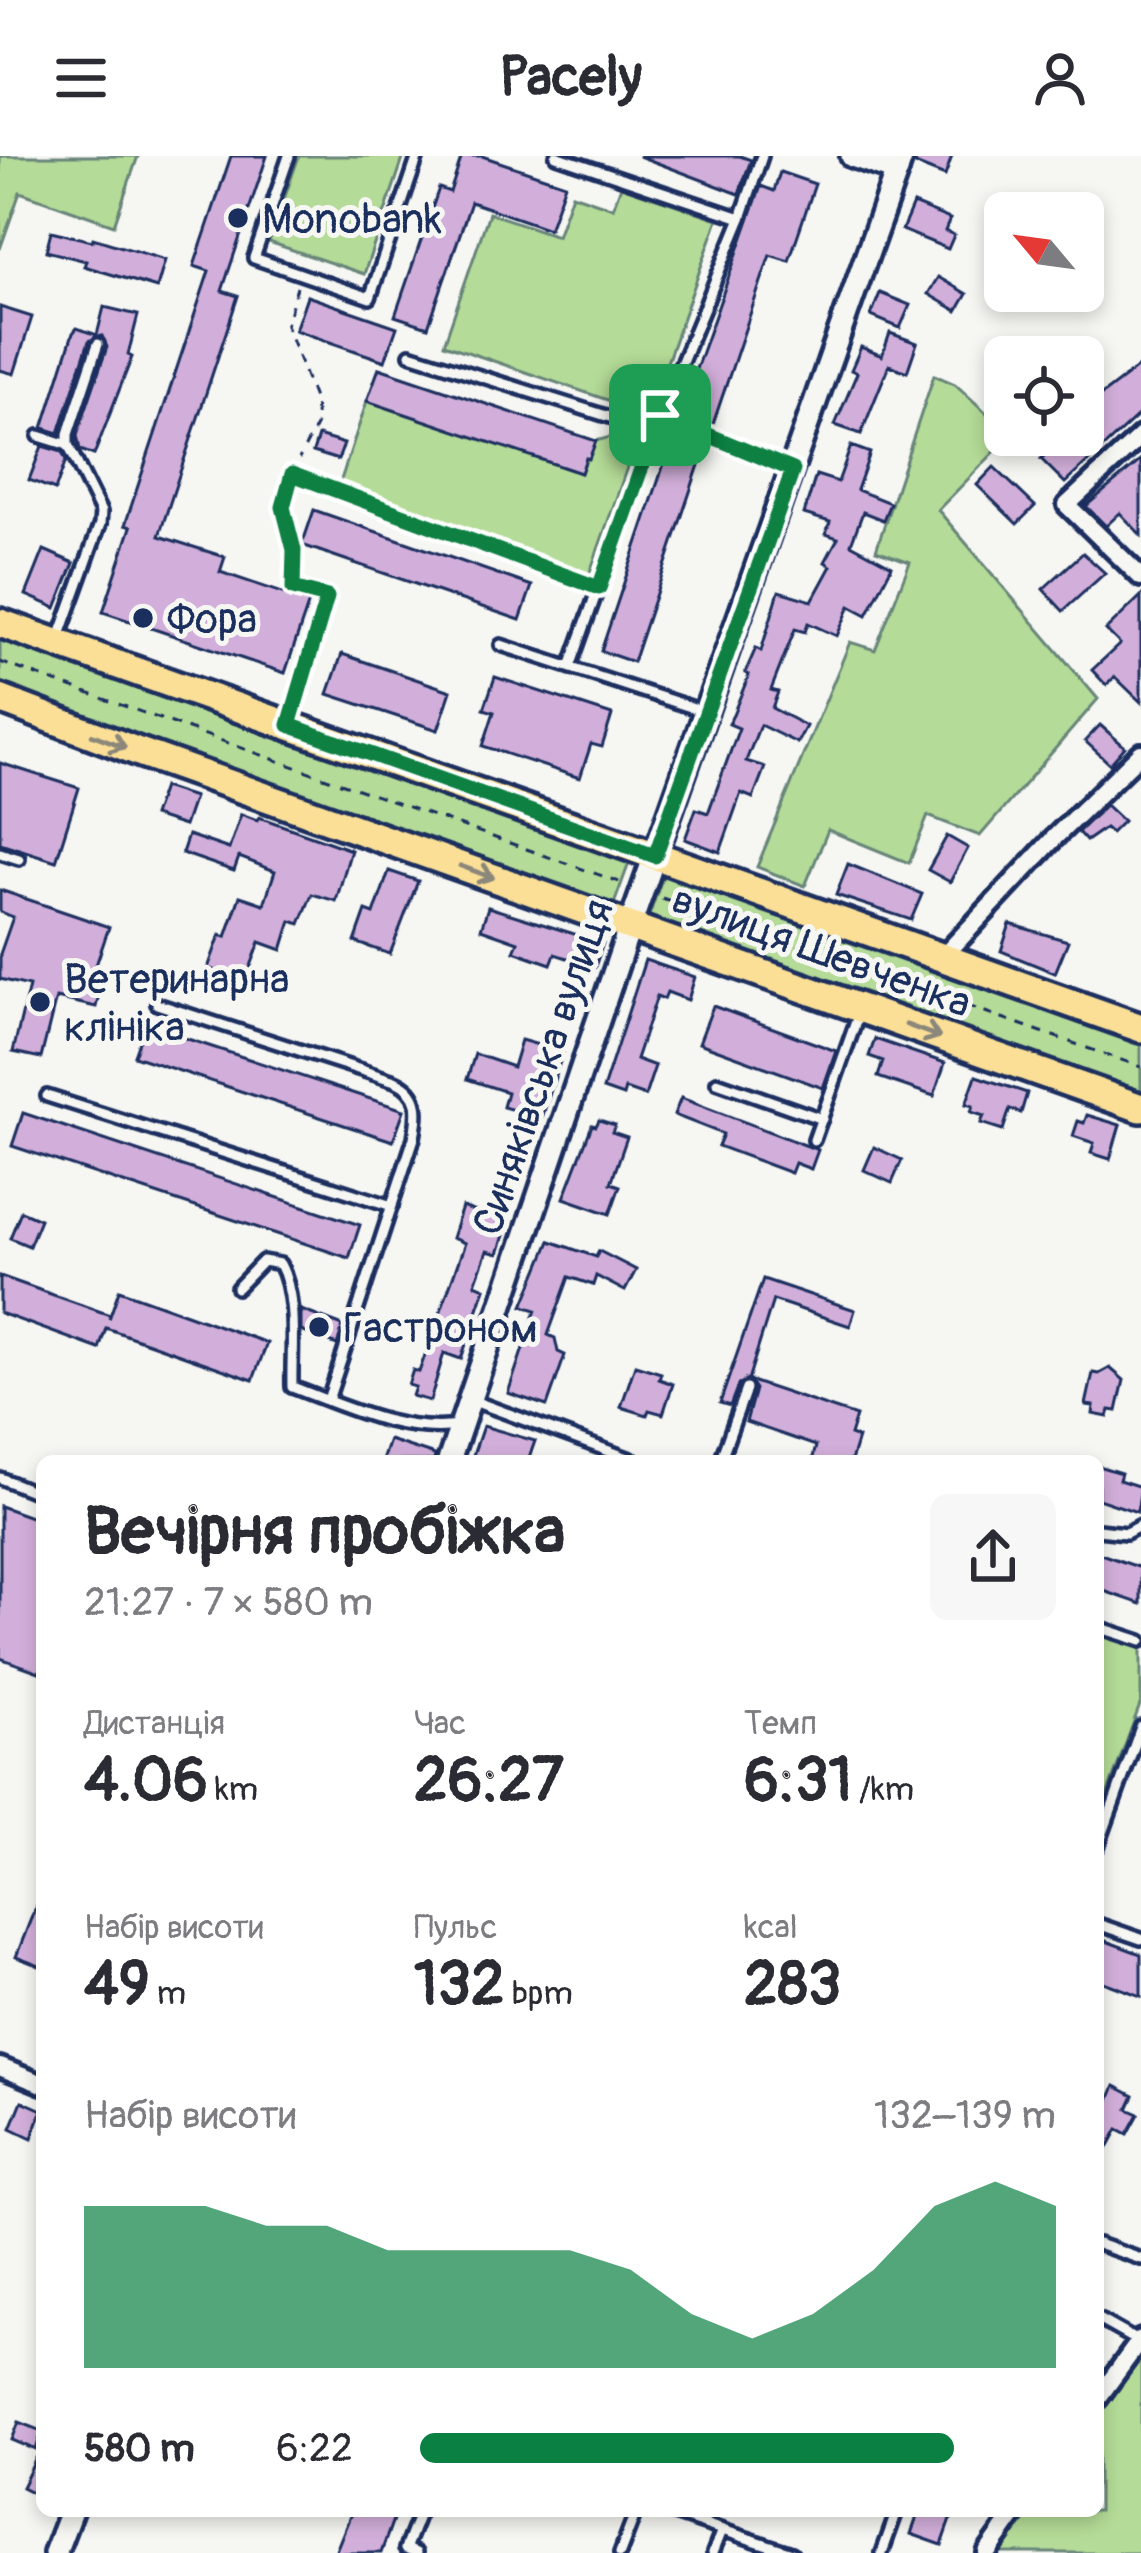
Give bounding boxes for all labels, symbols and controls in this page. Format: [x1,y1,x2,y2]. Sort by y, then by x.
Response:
text: Pacely [499,44,642,112]
icon: menu [48,45,114,111]
icon: person [1027,45,1093,111]
north arrow [984,192,1104,312]
map controls [984,192,1104,456]
place label: Monobank [262,194,442,246]
marker: Monobank [225,205,251,231]
button: locate [984,336,1104,456]
pin [609,364,711,466]
icon: arrive [627,382,693,448]
place label: Фора [167,594,257,646]
marker: Фора [130,605,156,631]
one-way arrow [90,731,127,753]
one-way arrow [457,863,494,884]
street label: вулиця Шевченка [665,874,978,1030]
street label: Синяківська вулиця [462,893,626,1242]
place label: Ветеринарна клініка [64,954,290,1054]
marker: Ветеринарна клініка [27,989,53,1015]
one-way arrow [904,1022,941,1043]
place label: Гастроном [343,1303,538,1355]
marker: Гастроном [306,1314,332,1340]
text: Вечірня пробіжка [84,1491,565,1574]
button: share [930,1494,1056,1620]
text: 21:27 · 7 × 580 m [84,1578,373,1627]
text: Дистанція [84,1703,225,1744]
text: Час [414,1703,466,1744]
text: Темп [744,1703,817,1744]
text: 4.06 [84,1744,208,1819]
text: 26:27 [414,1744,564,1819]
text: 6:31 [744,1744,852,1819]
text: km [208,1769,258,1810]
text: /km [852,1769,914,1810]
text: Набір висоти [84,1907,263,1948]
text: Пульс [414,1907,497,1948]
text: kcal [744,1907,798,1948]
text: 49 [84,1948,150,2023]
text: 132 [414,1948,504,2023]
text: 283 [744,1948,841,2023]
text: m [150,1973,186,2014]
text: bpm [504,1973,573,2014]
text: Набір висоти [84,2091,296,2140]
text: 132–139 m [874,2091,1056,2140]
text: 580 m [84,2424,195,2473]
text: 6:22 [276,2424,353,2473]

